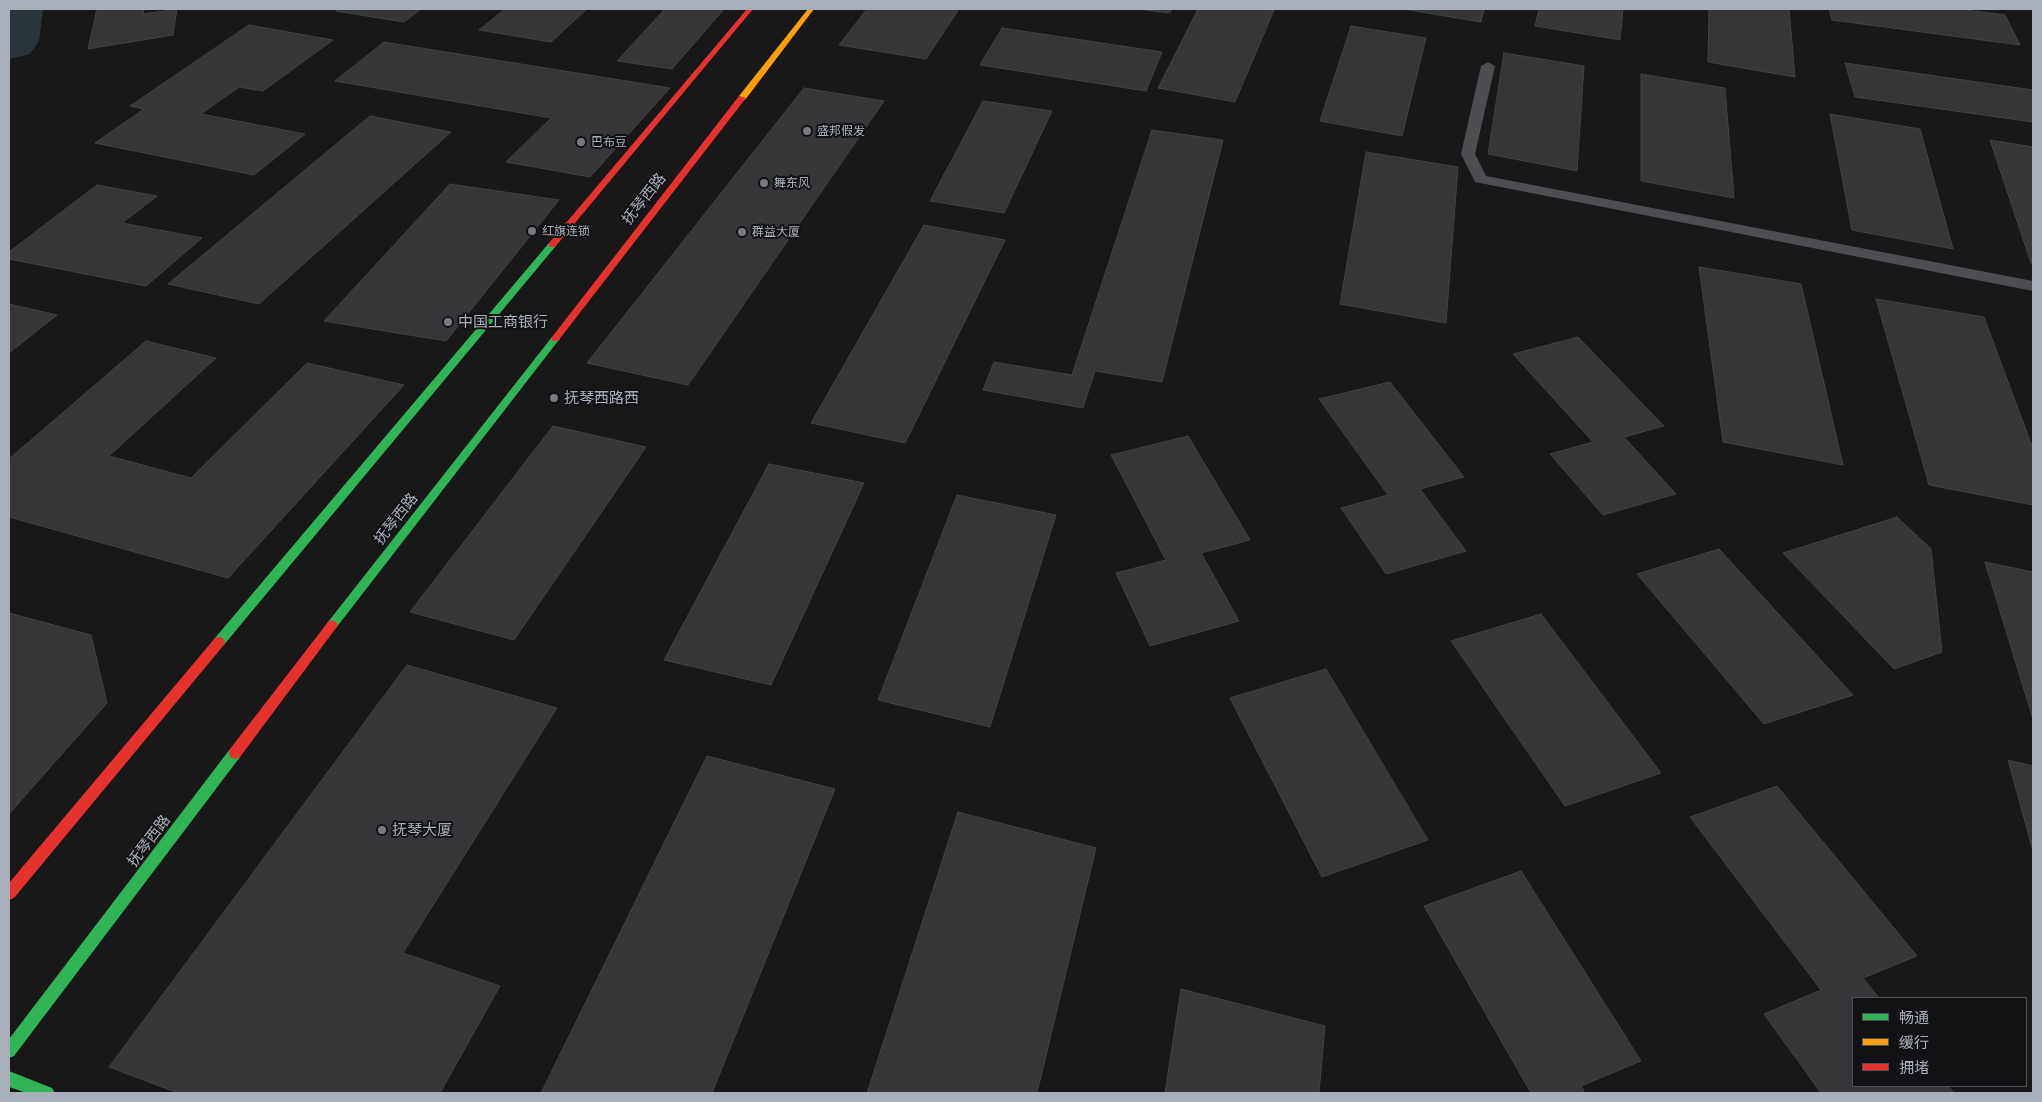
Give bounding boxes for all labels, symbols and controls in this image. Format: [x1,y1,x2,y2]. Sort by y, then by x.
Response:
place label: 盛邦假发 [817,124,865,138]
marker: 盛邦假发 [801,125,813,137]
place label: 巴布豆 [591,135,627,149]
marker: 巴布豆 [575,136,587,148]
street label: 抚琴西路 [618,170,670,228]
place label: 舞东风 [774,176,810,190]
marker: 舞东风 [758,177,770,189]
place label: 红旗连锁 [542,224,590,238]
marker: 红旗连锁 [526,225,538,237]
place label: 群益大厦 [752,225,800,239]
marker: 群益大厦 [736,226,748,238]
place label: 中国工商银行 [458,313,548,331]
marker: 中国工商银行 [442,316,454,328]
place label: 抚琴西路西 [564,389,639,407]
marker: 抚琴西路西 [548,392,560,404]
street label: 抚琴西路 [370,490,422,548]
street label: 抚琴西路 [124,812,174,870]
place label: 抚琴大厦 [392,821,452,839]
marker: 抚琴大厦 [376,824,388,836]
legend [1852,997,2027,1087]
text: 畅通 [1899,1009,1929,1026]
text: 缓行 [1899,1034,1929,1051]
text: 拥堵 [1899,1059,1929,1076]

